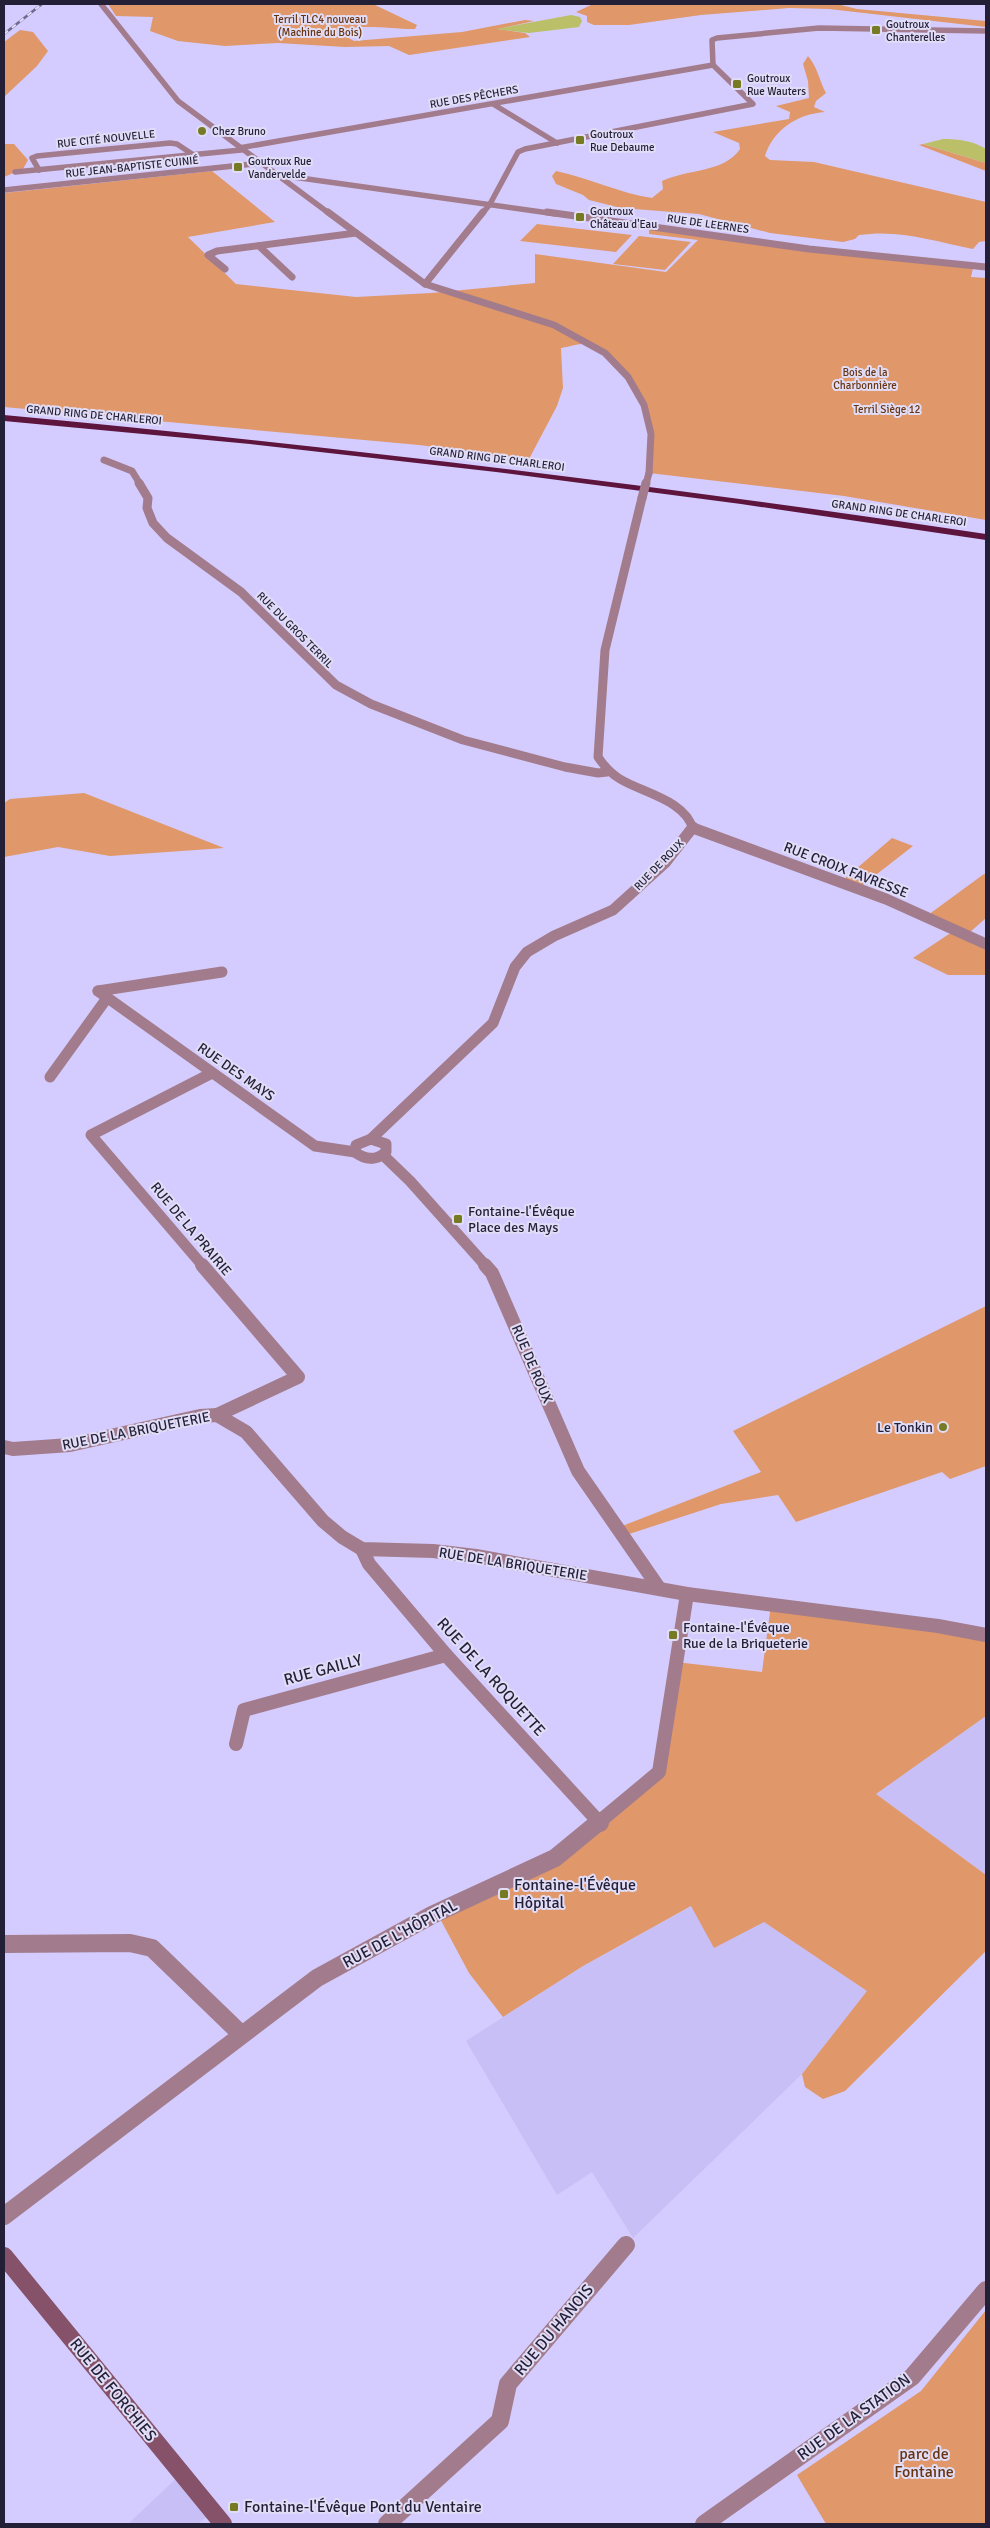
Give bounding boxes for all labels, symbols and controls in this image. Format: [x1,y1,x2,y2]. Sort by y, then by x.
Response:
park label: Terril TLC4 nouveau (Machine du Bois) [274,13,366,39]
place label: Goutroux Chanterelles [886,18,946,44]
marker: Goutroux Chanterelles [870,24,882,36]
place label: Goutroux Rue Wauters [747,72,806,98]
marker: Goutroux Rue Wauters [731,78,743,90]
street label: RUE DES PÊCHERS [429,82,519,111]
marker: Chez Bruno [196,125,208,137]
place label: Chez Bruno [212,125,266,138]
street label: RUE CITÉ NOUVELLE [56,126,156,151]
place label: Goutroux Rue Debaume [590,128,655,154]
marker: Goutroux Rue Debaume [574,134,586,146]
street label: RUE JEAN-BAPTISTE CUINIÉ [65,153,199,180]
place label: Goutroux Rue Vandervelde [248,155,312,181]
marker: Goutroux Rue Vandervelde [232,161,244,173]
place label: Goutroux Château d'Eau [590,205,657,231]
marker: Goutroux Château d'Eau [574,211,586,223]
street label: RUE DE LEERNES [666,212,750,236]
park label: Bois de la Charbonnière [833,366,897,392]
street label: GRAND RING DE CHARLEROI [26,403,162,427]
park label: Terril Siège 12 [853,403,921,416]
street label: GRAND RING DE CHARLEROI [429,444,565,474]
street label: GRAND RING DE CHARLEROI [831,497,967,529]
street label: RUE DU GROS TERRIL [254,589,336,671]
street label: RUE DE ROUX [632,837,687,893]
street label: RUE CROIX FAVRESSE [781,838,911,902]
street label: RUE DES MAYS [194,1039,278,1105]
street label: RUE DE LA PRAIRIE [147,1179,235,1279]
place label: Fontaine-l'Évêque Place des Mays [468,1203,575,1236]
marker: Fontaine-l'Évêque Place des Mays [452,1213,464,1225]
street label: RUE DE ROUX [508,1322,556,1406]
street label: RUE DE LA BRIQUETERIE [61,1408,211,1454]
place label: Le Tonkin [877,1419,933,1436]
marker: Le Tonkin [937,1421,949,1433]
street label: RUE DE LA BRIQUETERIE [438,1544,589,1584]
street label: RUE DE LA ROQUETTE [433,1614,549,1740]
place label: Fontaine-l'Évêque Rue de la Briqueterie [683,1619,808,1652]
marker: Fontaine-l'Évêque Rue de la Briqueterie [667,1629,679,1641]
street label: RUE GAILLY [282,1650,364,1690]
place label: Fontaine-l'Évêque Hôpital [514,1875,636,1913]
marker: Fontaine-l'Évêque Hôpital [498,1888,510,1900]
street label: RUE DE L'HÔPITAL [339,1895,461,1973]
street label: RUE DU HANOIS [510,2280,598,2380]
street label: RUE DE FORCHIES [65,2334,161,2446]
street label: RUE DE LA STATION [793,2369,915,2465]
park label: parc de Fontaine [894,2444,954,2482]
place label: Fontaine-l'Évêque Pont du Ventaire [244,2497,482,2517]
marker: Fontaine-l'Évêque Pont du Ventaire [228,2501,240,2513]

